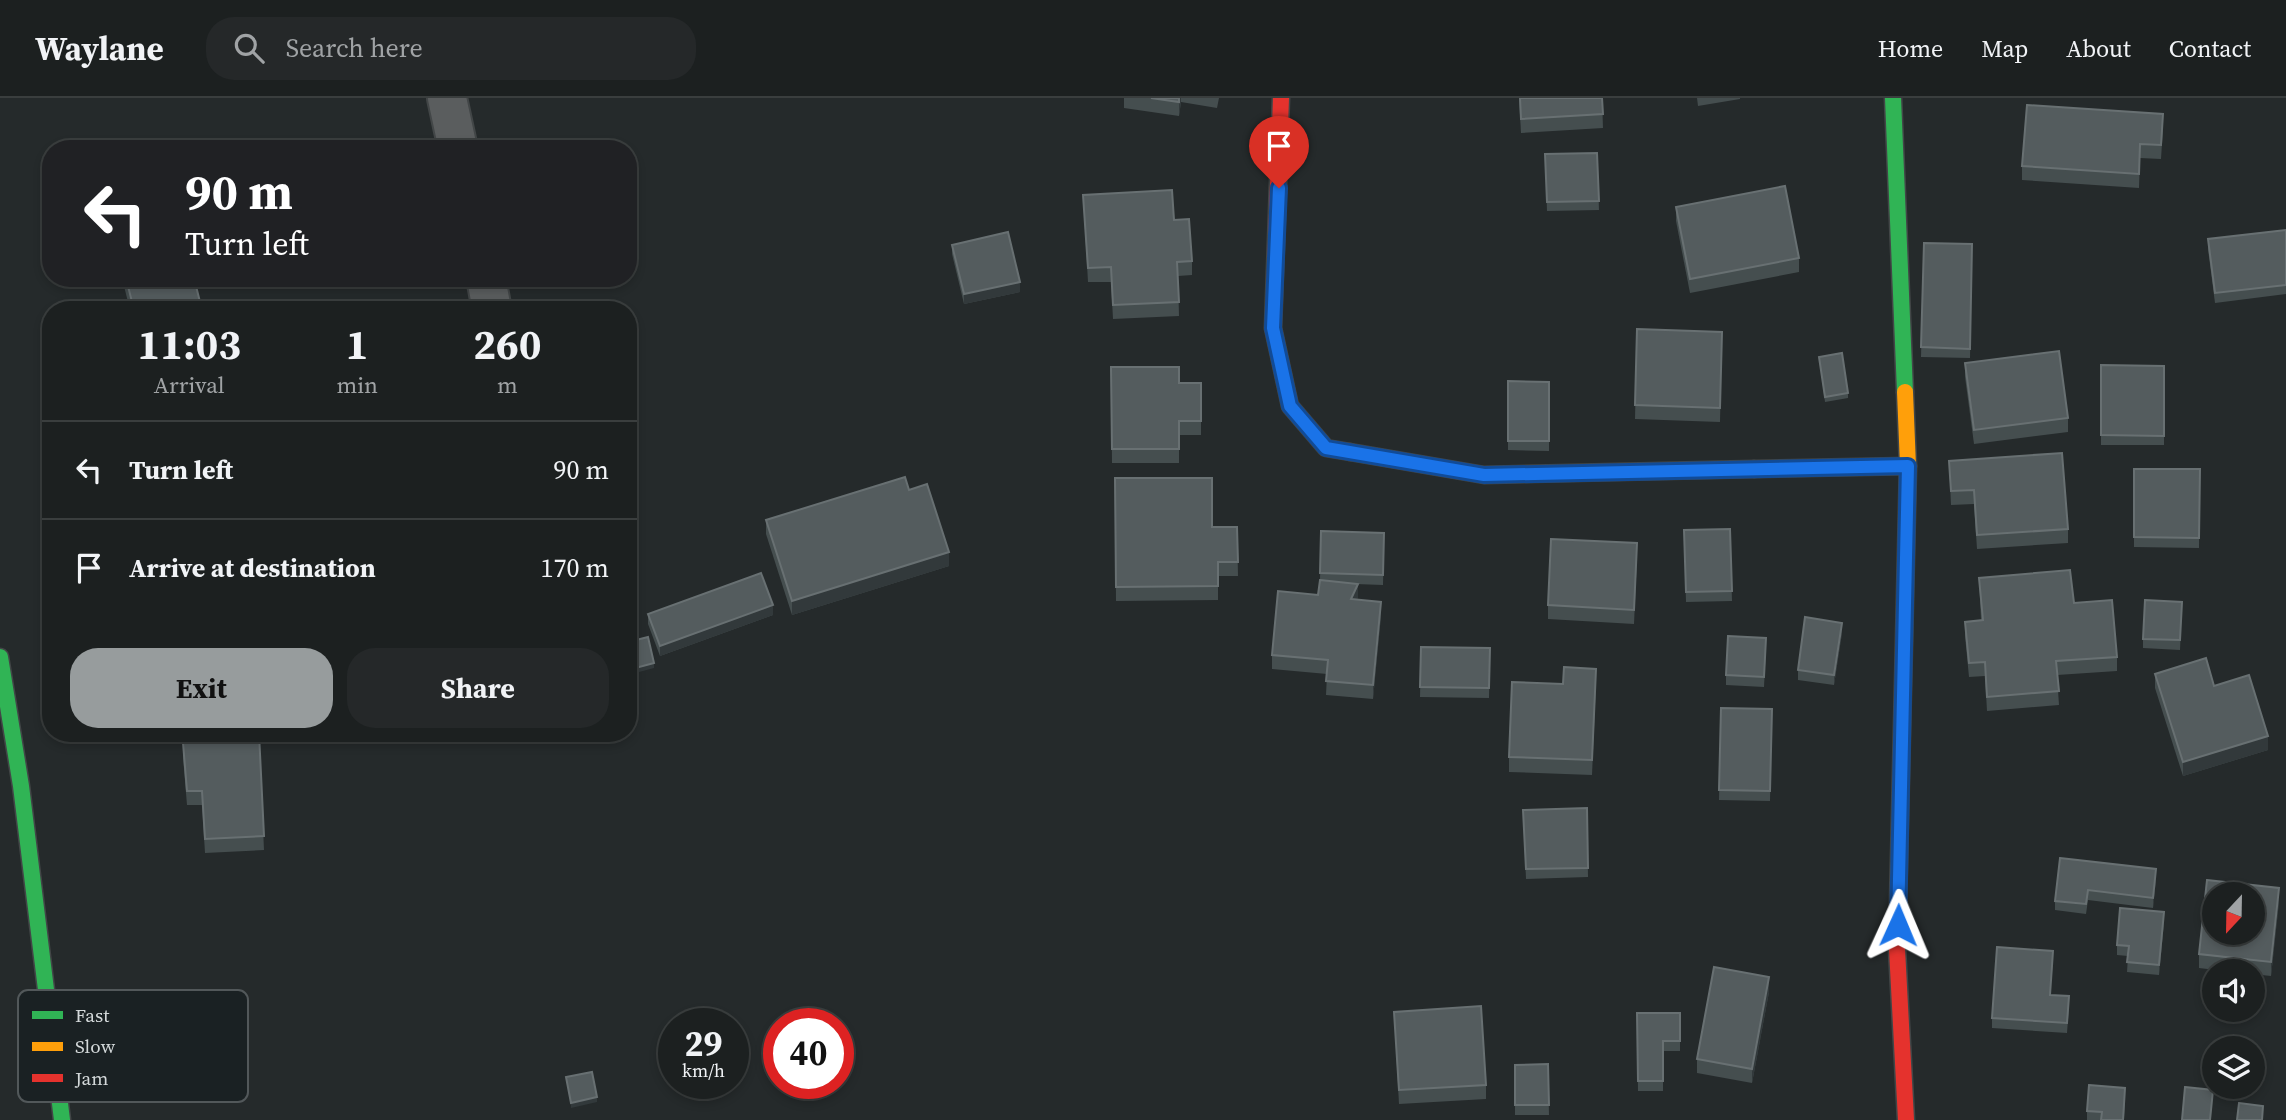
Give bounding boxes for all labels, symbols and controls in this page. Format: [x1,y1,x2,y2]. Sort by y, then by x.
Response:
search box [206,17,696,80]
text: Waylane [35,26,164,71]
icon: search [230,29,268,67]
text: Search here [286,30,423,66]
text: Home [1878,32,1943,65]
text: Map [1981,32,2028,65]
text: About [2066,32,2131,65]
text: Contact [2169,32,2251,65]
pin [1249,116,1309,188]
icon: arrive [1260,127,1298,165]
text: 90 m [185,158,293,225]
icon: left [70,168,161,259]
text: Turn left [185,222,309,266]
text: 11:03 [137,315,241,373]
text: 1 [346,315,369,373]
text: 260 [473,315,542,373]
text: Arrival [154,369,225,401]
text: min [336,369,378,401]
text: m [497,369,518,401]
icon: left [70,451,108,489]
text: Turn left [129,452,233,488]
text: 90 m [554,452,609,488]
icon: arrive [70,549,108,587]
text: Arrive at destination [129,550,376,586]
text: 170 m [541,550,609,586]
button: Exit [70,648,333,728]
button: Share [347,648,609,728]
north arrow [2202,882,2264,945]
map controls [2202,882,2265,1099]
position arrow [1861,888,1935,962]
button: sound [2202,959,2265,1022]
legend [18,990,248,1102]
text: Fast [75,1002,110,1028]
speed limit sign: 40 [763,1008,854,1099]
text: 29 [685,1020,722,1068]
text: Slow [75,1033,116,1059]
button: layers [2202,1036,2265,1099]
text: km/h [682,1058,725,1083]
text: Jam [74,1065,108,1091]

